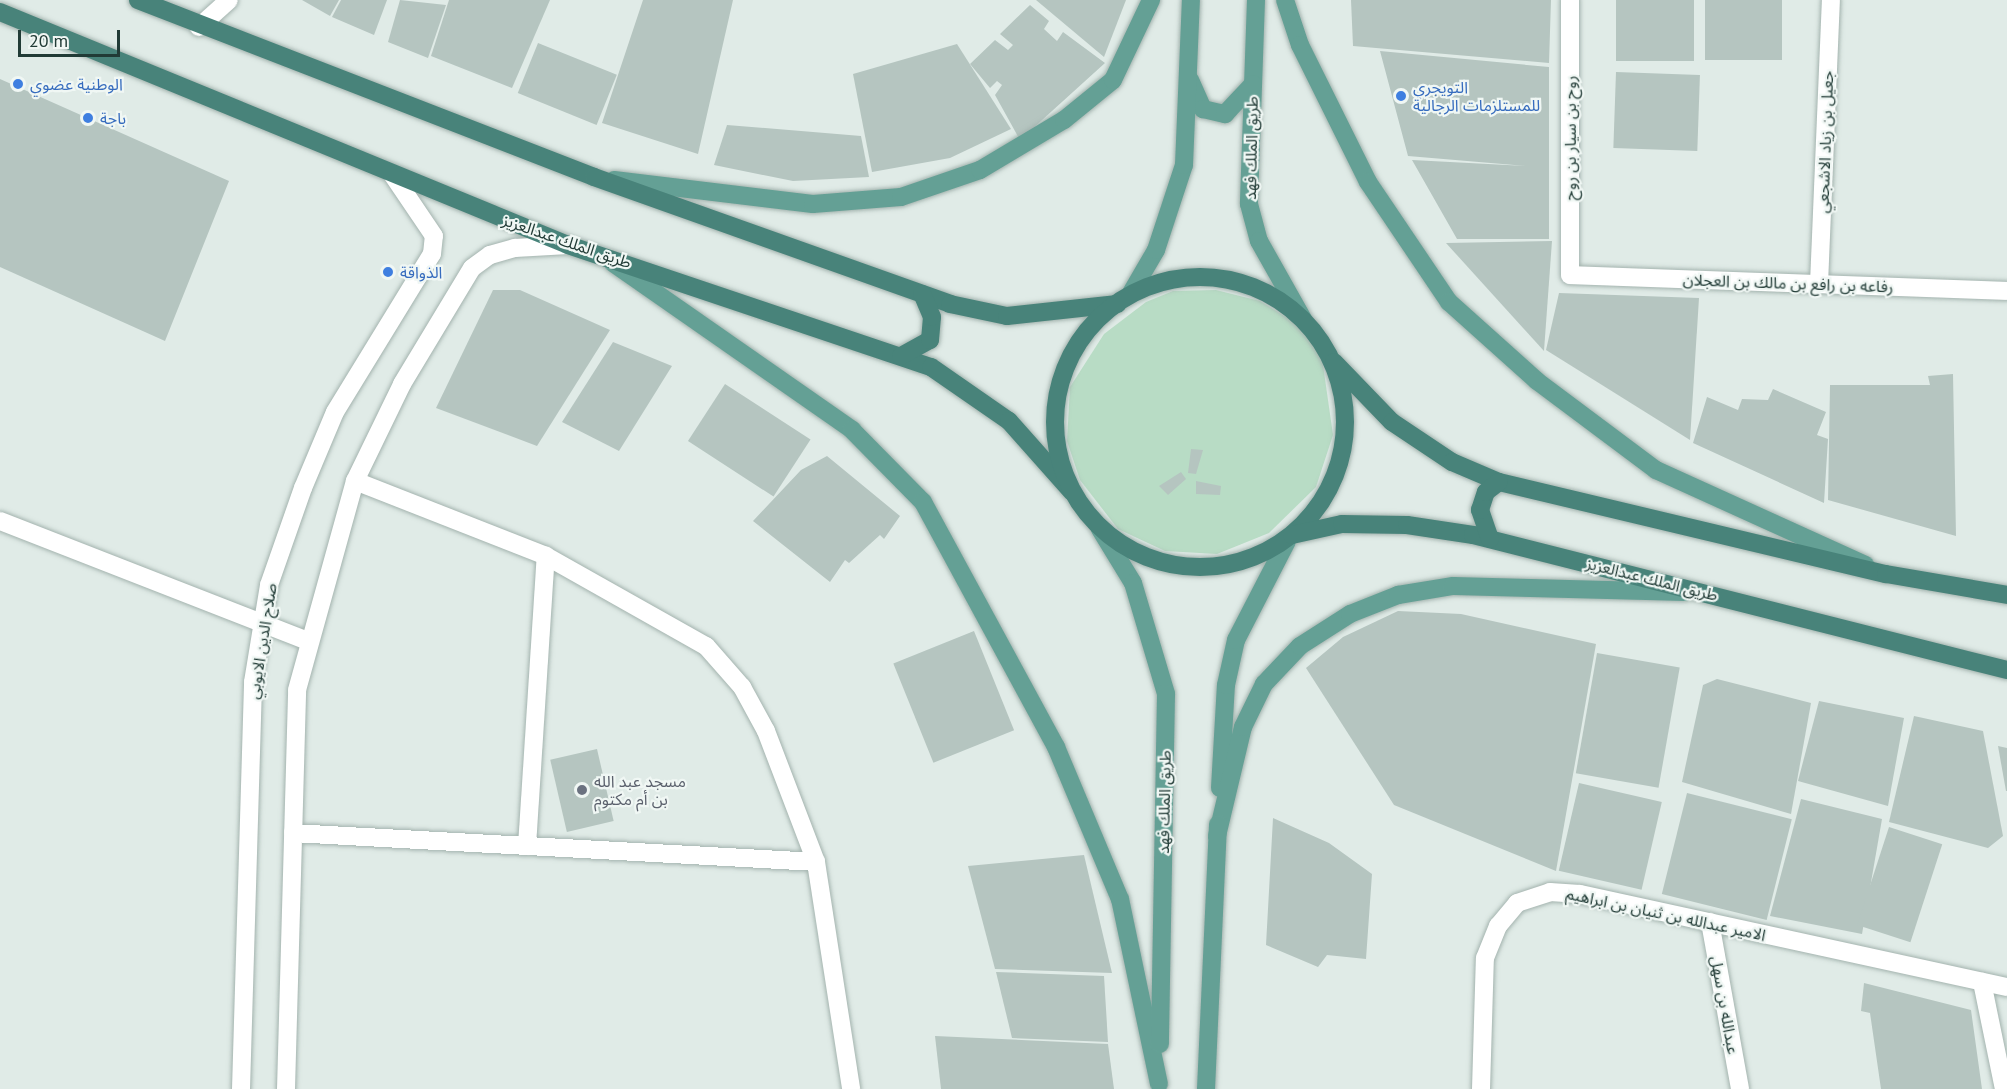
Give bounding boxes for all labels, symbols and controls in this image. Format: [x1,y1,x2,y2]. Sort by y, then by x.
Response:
scale bar [21,18,123,56]
text: 20 m [29,29,68,52]
street label: جعيل بن زياد الاشجعي [1813,70,1837,214]
place label: الوطنية عضوي [30,74,123,94]
street label: روح بن سيار بن روح [1560,76,1580,200]
marker: الوطنية عضوي [11,77,25,91]
place label: التويجري للمستلزمات الرجالية [1413,77,1540,115]
marker: التويجري للمستلزمات الرجالية [1394,89,1408,103]
street label: طريق الملك فهد [1240,96,1262,200]
place label: باجة [100,108,126,128]
marker: باجة [81,111,95,125]
street label: طريق الملك عبدالعزيز [500,210,634,272]
place label: الذواقة [400,262,442,282]
marker: الذواقة [381,265,395,279]
street label: رفاعه بن رافع بن مالك بن العجلان [1682,270,1894,296]
street label: طريق الملك عبدالعزيز [1584,553,1720,605]
street label: صلاح الدين الايوبي [243,582,281,700]
street label: طريق الملك فهد [1153,750,1175,854]
place label: مسجد عبد الله بن أم مكتوم [594,771,686,809]
marker: مسجد عبد الله بن أم مكتوم [575,783,589,797]
street label: الامير عبدالله بن ثنيان بن ابراهيم [1564,883,1768,945]
street label: عبدالله بن سهل [1707,954,1743,1056]

